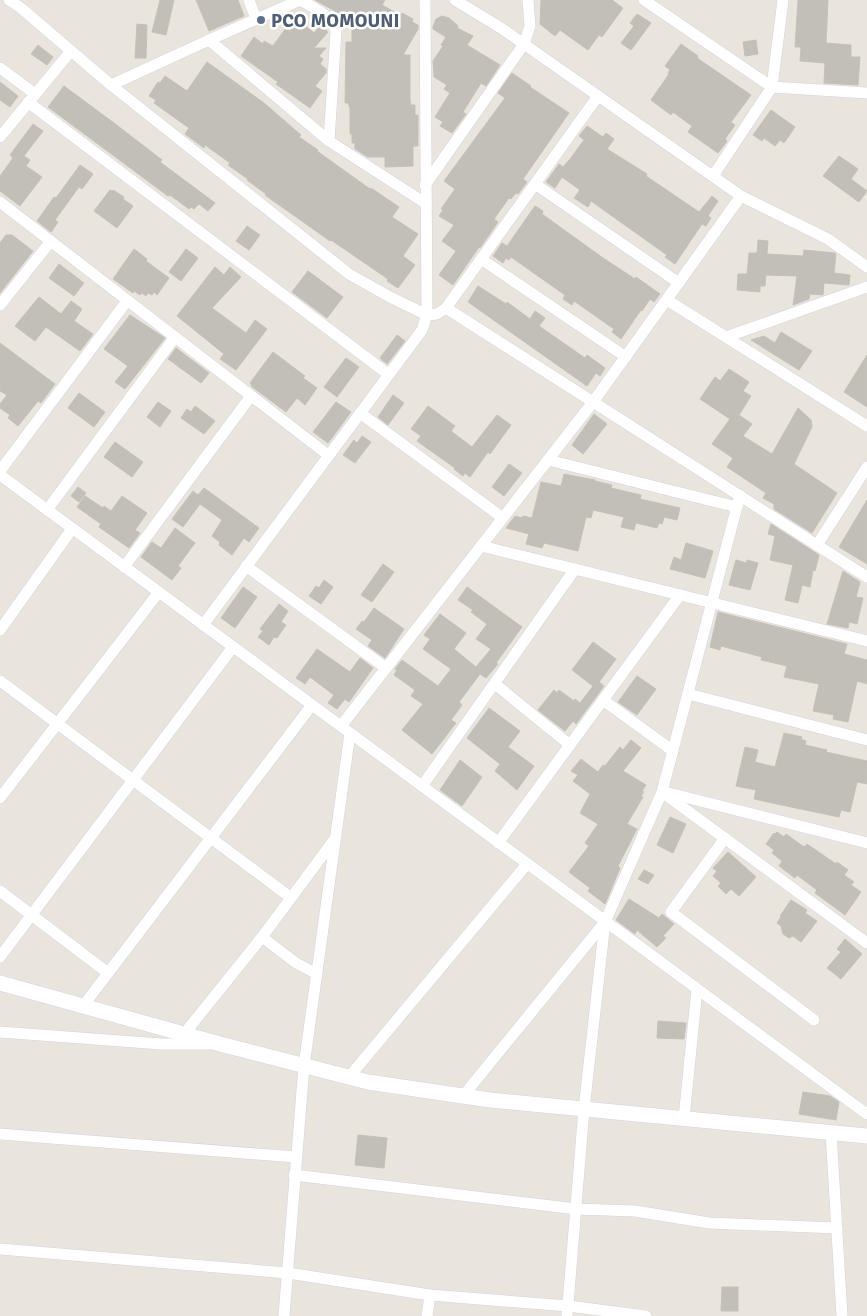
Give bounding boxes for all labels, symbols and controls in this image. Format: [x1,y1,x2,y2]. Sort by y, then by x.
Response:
place label: PCO MOMOUNI [271,9,400,33]
marker: PCO MOMOUNI [255,14,267,26]

